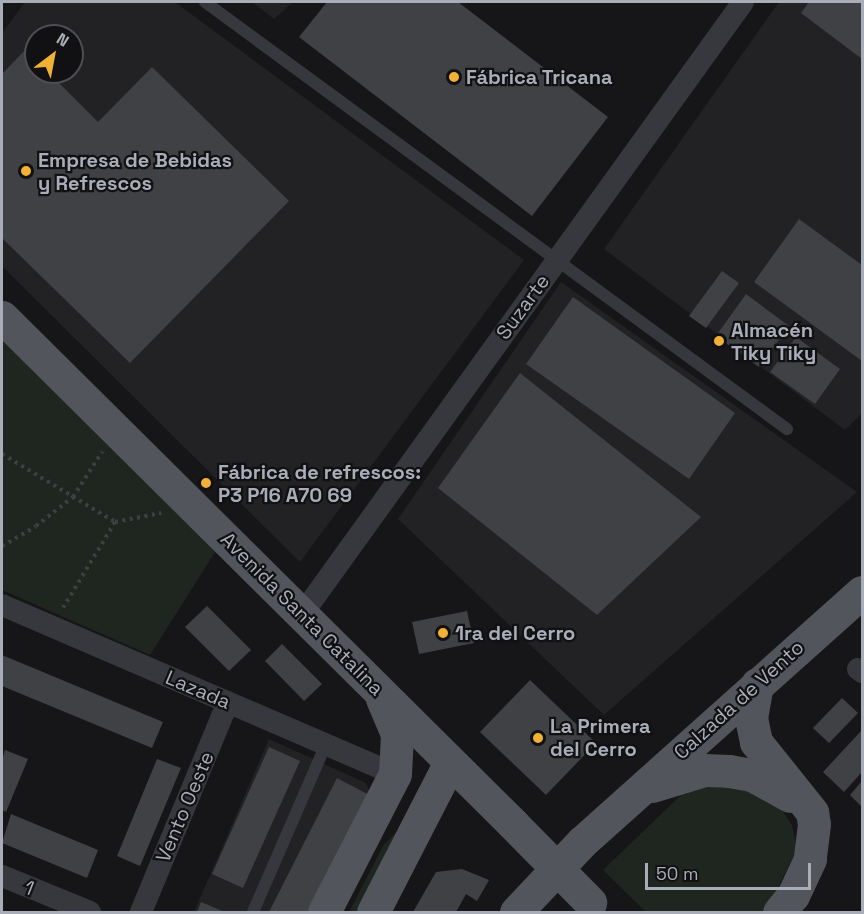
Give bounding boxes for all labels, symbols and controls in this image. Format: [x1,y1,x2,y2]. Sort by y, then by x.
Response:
north arrow [24,24,84,84]
text: N [53,28,73,52]
place label: Fábrica Tricana [466,65,613,89]
marker: Fábrica Tricana [447,70,461,84]
place label: Empresa de Bebidas y Refrescos [38,148,232,195]
marker: Empresa de Bebidas y Refrescos [19,164,33,178]
street label: Suzarte [491,270,555,344]
place label: Almacén Tiky Tiky [731,318,817,365]
marker: Almacén Tiky Tiky [712,334,726,348]
place label: Fábrica de refrescos: P3 P16 A70 69 [218,460,421,507]
marker: Fábrica de refrescos: P3 P16 A70 69 [199,476,213,490]
street label: Avenida Santa Catalina [216,528,388,700]
place label: 1ra del Cerro [455,621,575,645]
marker: 1ra del Cerro [436,626,450,640]
street label: Calzada de Vento [669,635,809,765]
street label: Lazada [162,666,234,714]
place label: La Primera del Cerro [550,714,651,761]
marker: La Primera del Cerro [531,731,545,745]
street label: Vento Oeste [151,748,219,866]
scale bar [648,851,814,889]
text: 50 m [656,862,698,885]
street label: 1 [21,875,37,901]

